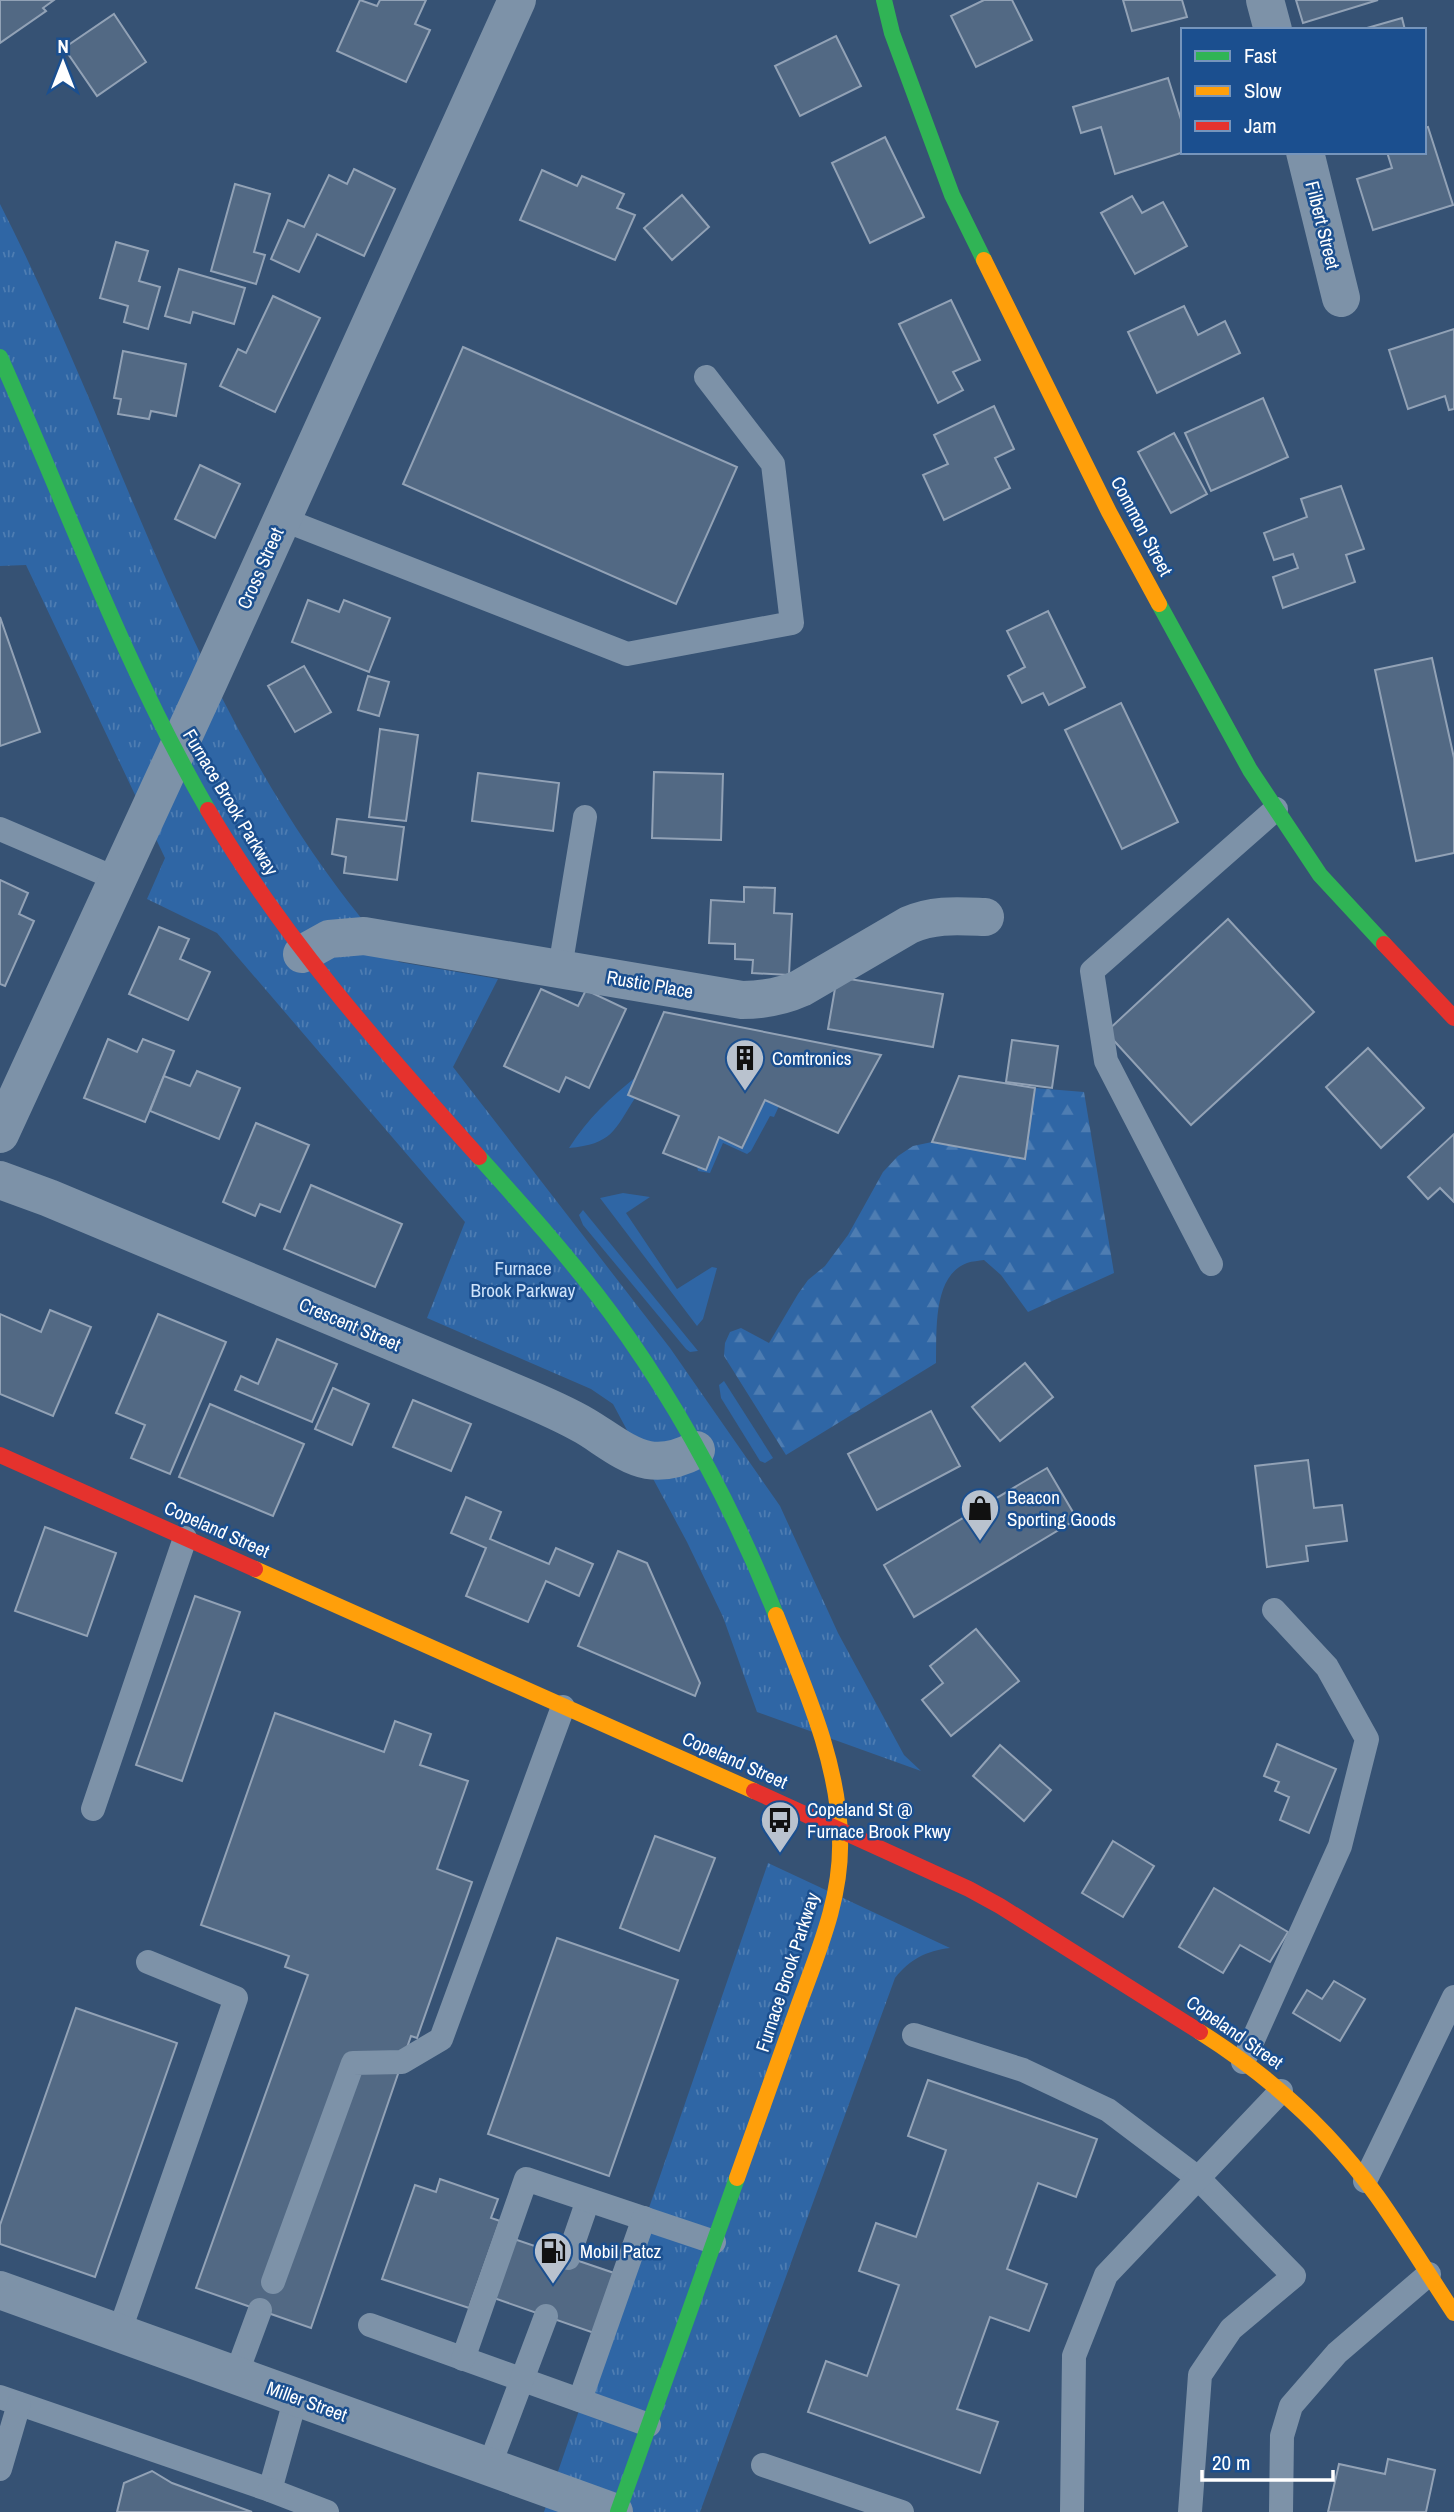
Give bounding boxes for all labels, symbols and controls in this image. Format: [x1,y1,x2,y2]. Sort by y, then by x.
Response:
north arrow [28,28,98,98]
legend [1181,28,1426,154]
text: N [57,33,69,59]
text: Fast [1244,41,1277,70]
text: Slow [1244,76,1282,105]
text: Jam [1244,111,1277,140]
street label: Filbert Street [1299,178,1347,272]
street label: Common Street [1105,472,1179,581]
street label: Cross Street [231,523,290,613]
street label: Furnace Brook Parkway [177,724,285,880]
street label: Rustic Place [605,964,695,1004]
building icon: Comtronics [724,1037,766,1092]
place label: Comtronics [772,1045,852,1071]
park label: Furnace Brook Parkway [471,1255,576,1303]
street label: Crescent Street [295,1291,406,1357]
place label: Beacon Sporting Goods [1007,1484,1116,1532]
shop icon: Beacon Sporting Goods [959,1487,1001,1542]
street label: Copeland Street [160,1494,274,1564]
street label: Copeland Street [678,1725,792,1795]
place label: Copeland St @ Furnace Brook Pkwy [807,1796,951,1844]
bus stop icon: Copeland St @ Furnace Brook Pkwy [759,1799,801,1854]
street label: Furnace Brook Parkway [749,1889,825,2055]
street label: Copeland Street [1181,1989,1289,2075]
fuel station icon: Mobil Patcz [532,2230,574,2285]
place label: Mobil Patcz [580,2238,662,2264]
street label: Miller Street [263,2374,352,2428]
scale bar [1202,2438,1333,2482]
text: 20 m [1212,2448,1250,2477]

